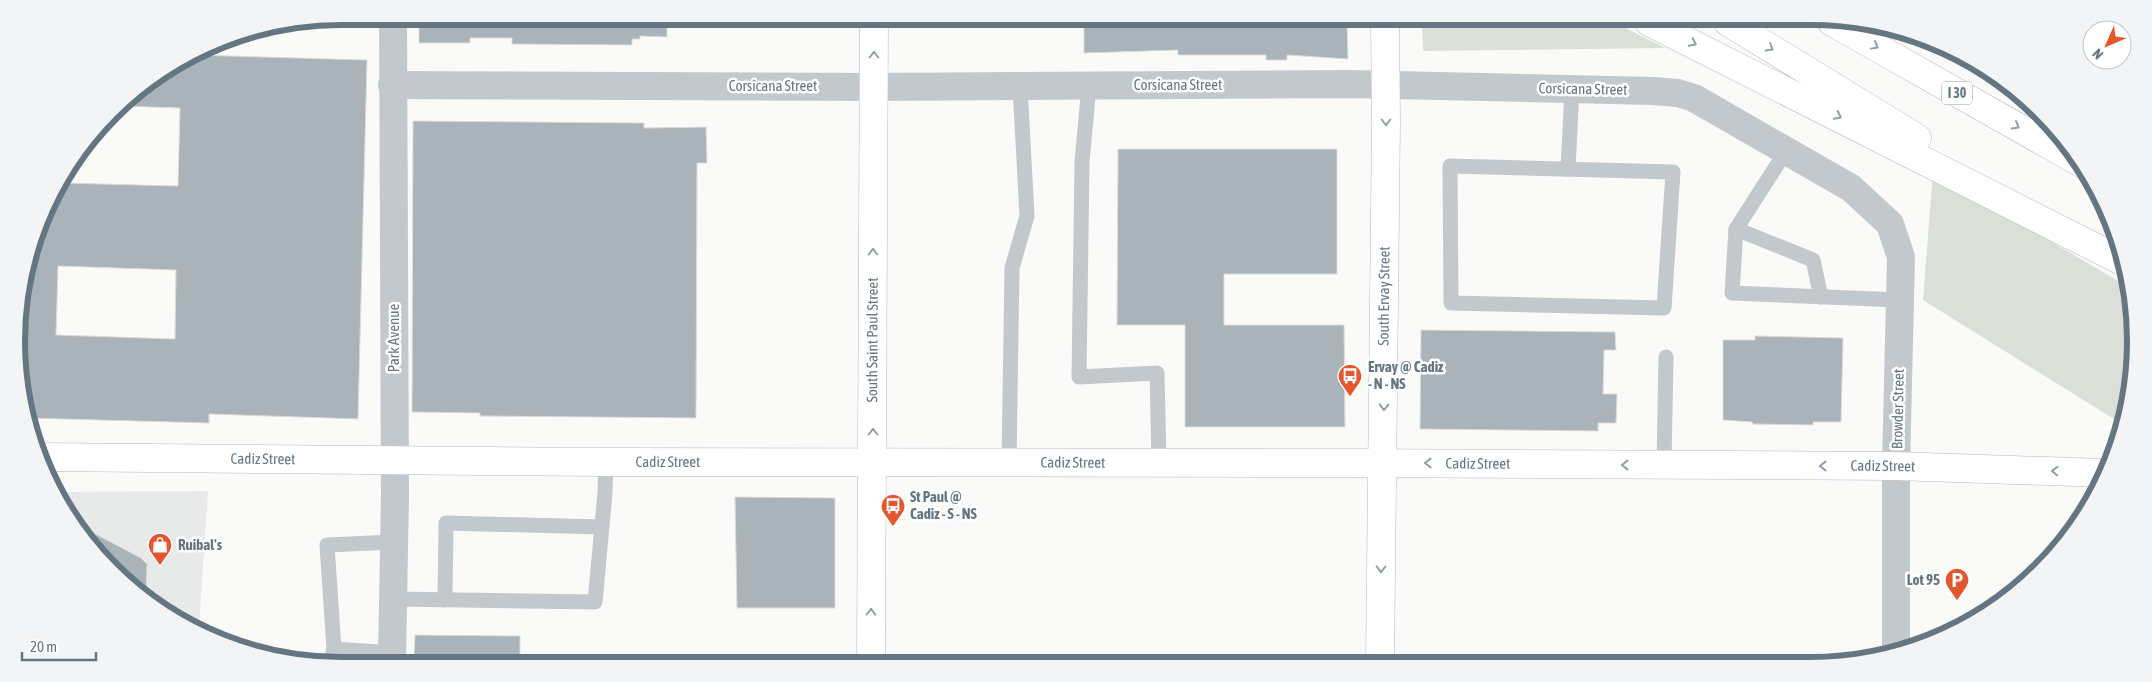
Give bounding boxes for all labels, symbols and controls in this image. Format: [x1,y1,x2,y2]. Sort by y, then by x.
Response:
north arrow [2082,20,2132,70]
one-way arrow [1687,37,1696,47]
one-way arrow [1869,40,1878,50]
one-way arrow [1764,41,1773,51]
text: N [2089,46,2106,63]
one-way arrow [869,50,879,58]
street label: Corsicana Street [1134,76,1222,93]
street label: Corsicana Street [729,77,817,94]
street label: Corsicana Street [1539,79,1628,98]
road number: I 30 [1942,82,1972,105]
one-way arrow [1833,110,1842,120]
one-way arrow [1381,118,1391,126]
one-way arrow [2010,120,2019,130]
street label: South Ervay Street [1375,246,1393,346]
one-way arrow [868,248,878,256]
street label: South Saint Paul Street [863,277,881,403]
street label: Park Avenue [385,304,402,372]
place label: Ervay @ Cadiz - N - NS [1368,358,1444,392]
bus stop icon: Ervay @ Cadiz - N - NS [1337,363,1363,397]
street label: Browder Street [1888,369,1907,449]
one-way arrow [1379,404,1389,411]
one-way arrow [868,428,878,436]
street label: Cadiz Street [231,450,295,467]
street label: Cadiz Street [636,453,700,470]
street label: Cadiz Street [1041,454,1105,471]
street label: Cadiz Street [1446,455,1510,472]
street label: Cadiz Street [1851,457,1916,475]
one-way arrow [1423,458,1431,468]
one-way arrow [1621,460,1628,470]
one-way arrow [1818,461,1826,471]
one-way arrow [2051,466,2058,476]
place label: St Paul @ Cadiz - S - NS [910,488,978,522]
bus stop icon: St Paul @ Cadiz - S - NS [880,493,906,527]
shop icon: Ruibal's [147,532,173,566]
place label: Ruibal's [178,536,223,553]
one-way arrow [1376,566,1386,573]
parking icon: Lot 95 [1944,567,1970,601]
place label: Lot 95 [1907,571,1940,588]
one-way arrow [866,608,876,616]
scale bar [22,630,96,662]
text: 20 m [30,638,57,655]

